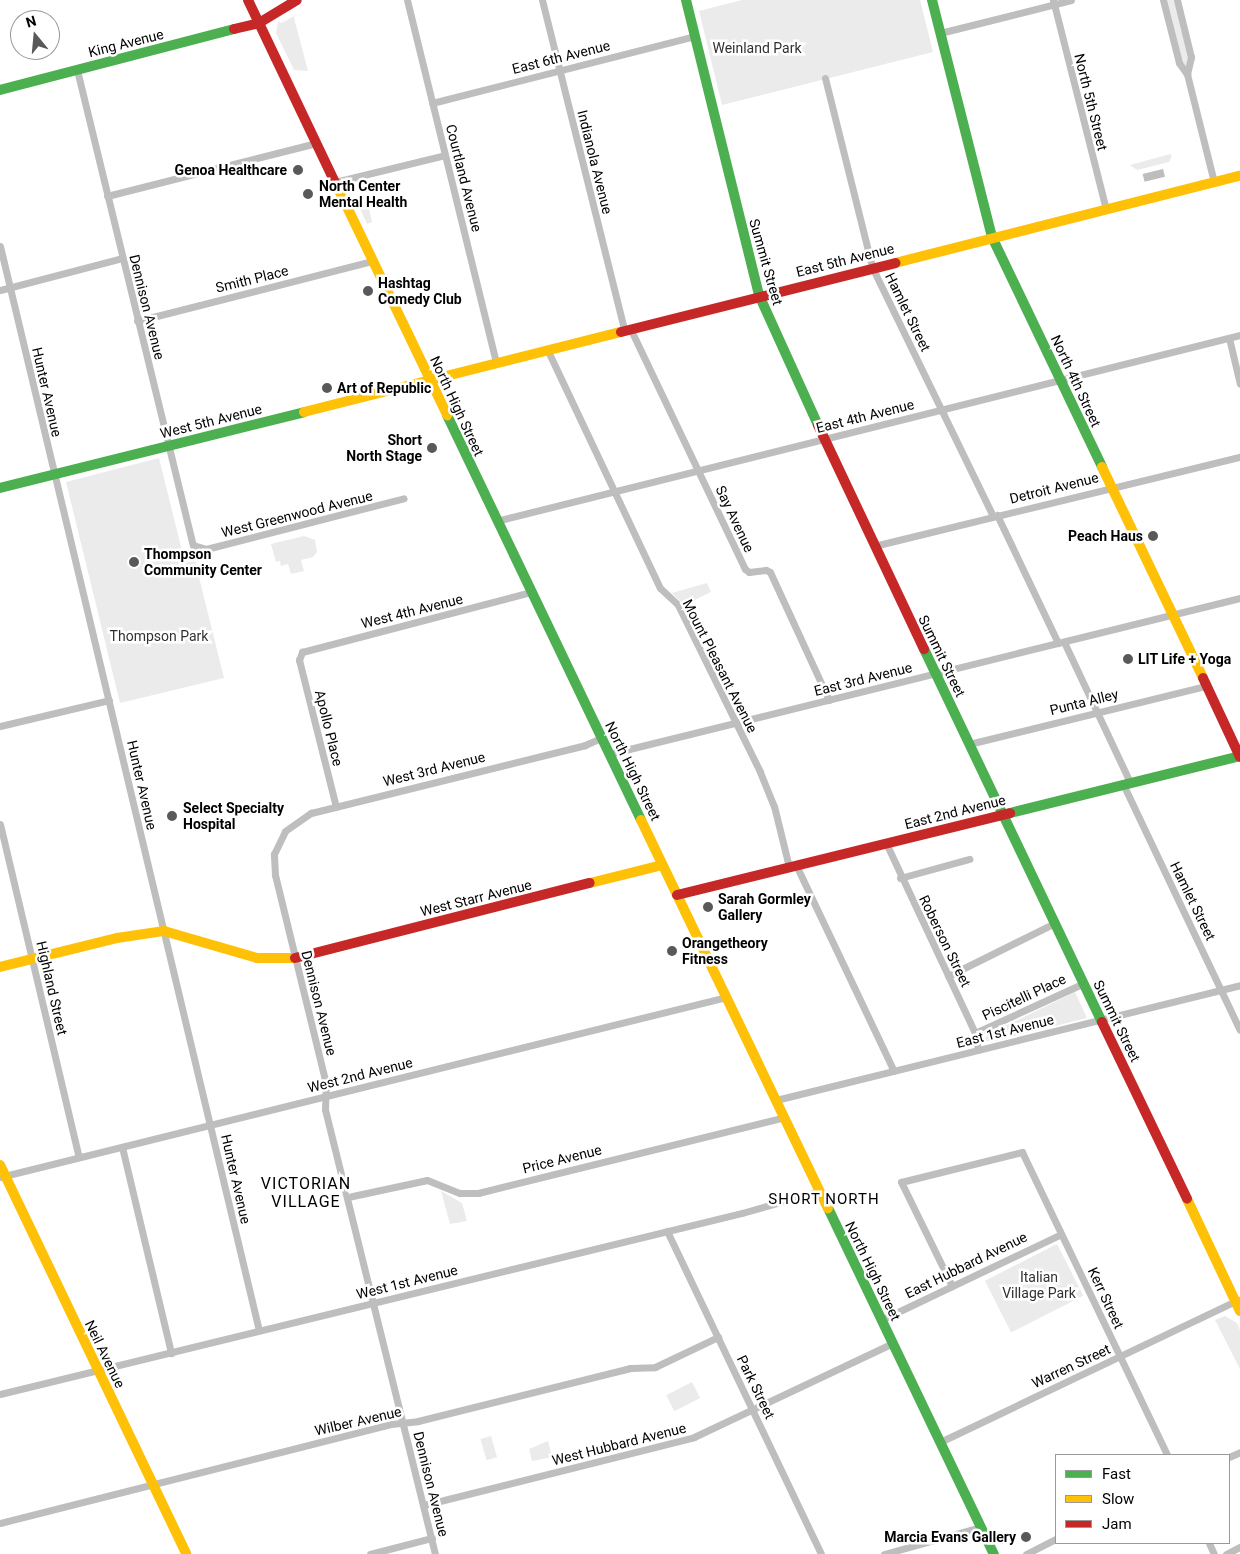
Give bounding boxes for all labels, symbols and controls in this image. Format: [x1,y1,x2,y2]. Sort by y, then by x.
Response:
north arrow [10,10,60,60]
text: N [24,13,38,31]
street label: King Avenue [87,26,165,60]
street label: East 6th Avenue [510,37,612,77]
park label: Weinland Park [712,40,802,56]
street label: North 5th Street [1071,52,1111,152]
street label: Indianola Avenue [574,108,616,216]
street label: Courtland Avenue [442,122,486,234]
place label: Genoa Healthcare [175,162,287,178]
marker: Genoa Healthcare [291,163,305,177]
place label: North Center Mental Health [319,178,407,210]
marker: North Center Mental Health [301,187,315,201]
street label: Summit Street [746,217,786,307]
street label: East 5th Avenue [794,240,896,280]
street label: Dennison Avenue [126,253,168,361]
street label: Smith Place [214,262,290,296]
street label: Hamlet Street [882,270,934,354]
place label: Hashtag Comedy Club [378,275,462,308]
marker: Hashtag Comedy Club [362,285,374,297]
street label: North 4th Street [1047,332,1105,430]
street label: Hunter Avenue [29,346,65,438]
street label: North High Street [427,353,487,459]
place label: Art of Republic [337,380,431,396]
marker: Art of Republic [321,382,333,394]
street label: East 4th Avenue [814,396,916,436]
street label: West 5th Avenue [158,400,264,442]
place label: Short North Stage [346,432,422,464]
marker: Short North Stage [426,442,438,454]
street label: Detroit Avenue [1008,469,1100,507]
street label: Say Avenue [712,483,758,555]
street label: West Greenwood Avenue [220,487,374,541]
place label: Peach Haus [1068,528,1143,544]
marker: Peach Haus [1147,530,1159,542]
place label: Thompson Community Center [144,546,262,578]
marker: Thompson Community Center [128,556,140,568]
street label: West 4th Avenue [359,590,465,632]
street label: Mount Pleasant Avenue [679,597,761,735]
street label: Summit Street [915,612,969,700]
park label: Thompson Park [110,628,208,644]
place label: LIT Life + Yoga [1138,651,1232,667]
marker: LIT Life + Yoga [1122,653,1134,665]
street label: East 3rd Avenue [812,659,914,699]
street label: Punta Alley [1048,685,1120,719]
street label: Apollo Place [311,688,347,768]
street label: North High Street [602,719,664,823]
street label: Hunter Avenue [124,739,160,831]
street label: West 3rd Avenue [381,748,487,790]
street label: East 2nd Avenue [903,791,1007,833]
place label: Select Specialty Hospital [183,800,284,832]
marker: Select Specialty Hospital [165,809,179,823]
street label: Hamlet Street [1167,859,1219,943]
street label: West Starr Avenue [419,876,533,920]
place label: Sarah Gormley Gallery [718,891,811,924]
street label: Roberson Street [916,892,974,990]
marker: Sarah Gormley Gallery [702,901,714,913]
place label: Orangetheory Fitness [682,935,768,968]
street label: Highland Street [33,939,71,1037]
marker: Orangetheory Fitness [666,945,678,957]
street label: Dennison Avenue [298,949,340,1057]
street label: Piscitelli Place [979,970,1069,1024]
street label: Summit Street [1090,977,1144,1065]
street label: East 1st Avenue [955,1011,1055,1051]
street label: West 2nd Avenue [306,1054,414,1096]
street label: Hunter Avenue [218,1133,254,1225]
street label: Price Avenue [521,1141,603,1177]
district label: VICTORIAN VILLAGE [260,1174,352,1212]
district label: SHORT NORTH [767,1191,881,1209]
street label: North High Street [842,1219,904,1323]
street label: East Hubbard Avenue [902,1228,1030,1302]
street label: West 1st Avenue [355,1261,459,1303]
street label: Kerr Street [1084,1265,1128,1331]
park label: Italian Village Park [1002,1269,1076,1302]
street label: Neil Avenue [81,1317,129,1391]
street label: Warren Street [1029,1340,1113,1392]
street label: Park Street [733,1352,779,1422]
street label: Wilber Avenue [313,1403,403,1439]
street label: West Hubbard Avenue [550,1419,688,1469]
street label: Dennison Avenue [410,1430,452,1538]
legend [1055,1454,1230,1544]
text: Fast [1102,1465,1131,1483]
text: Slow [1102,1490,1134,1508]
text: Jam [1102,1515,1132,1533]
place label: Marcia Evans Gallery [884,1529,1016,1545]
marker: Marcia Evans Gallery [1020,1531,1032,1543]

